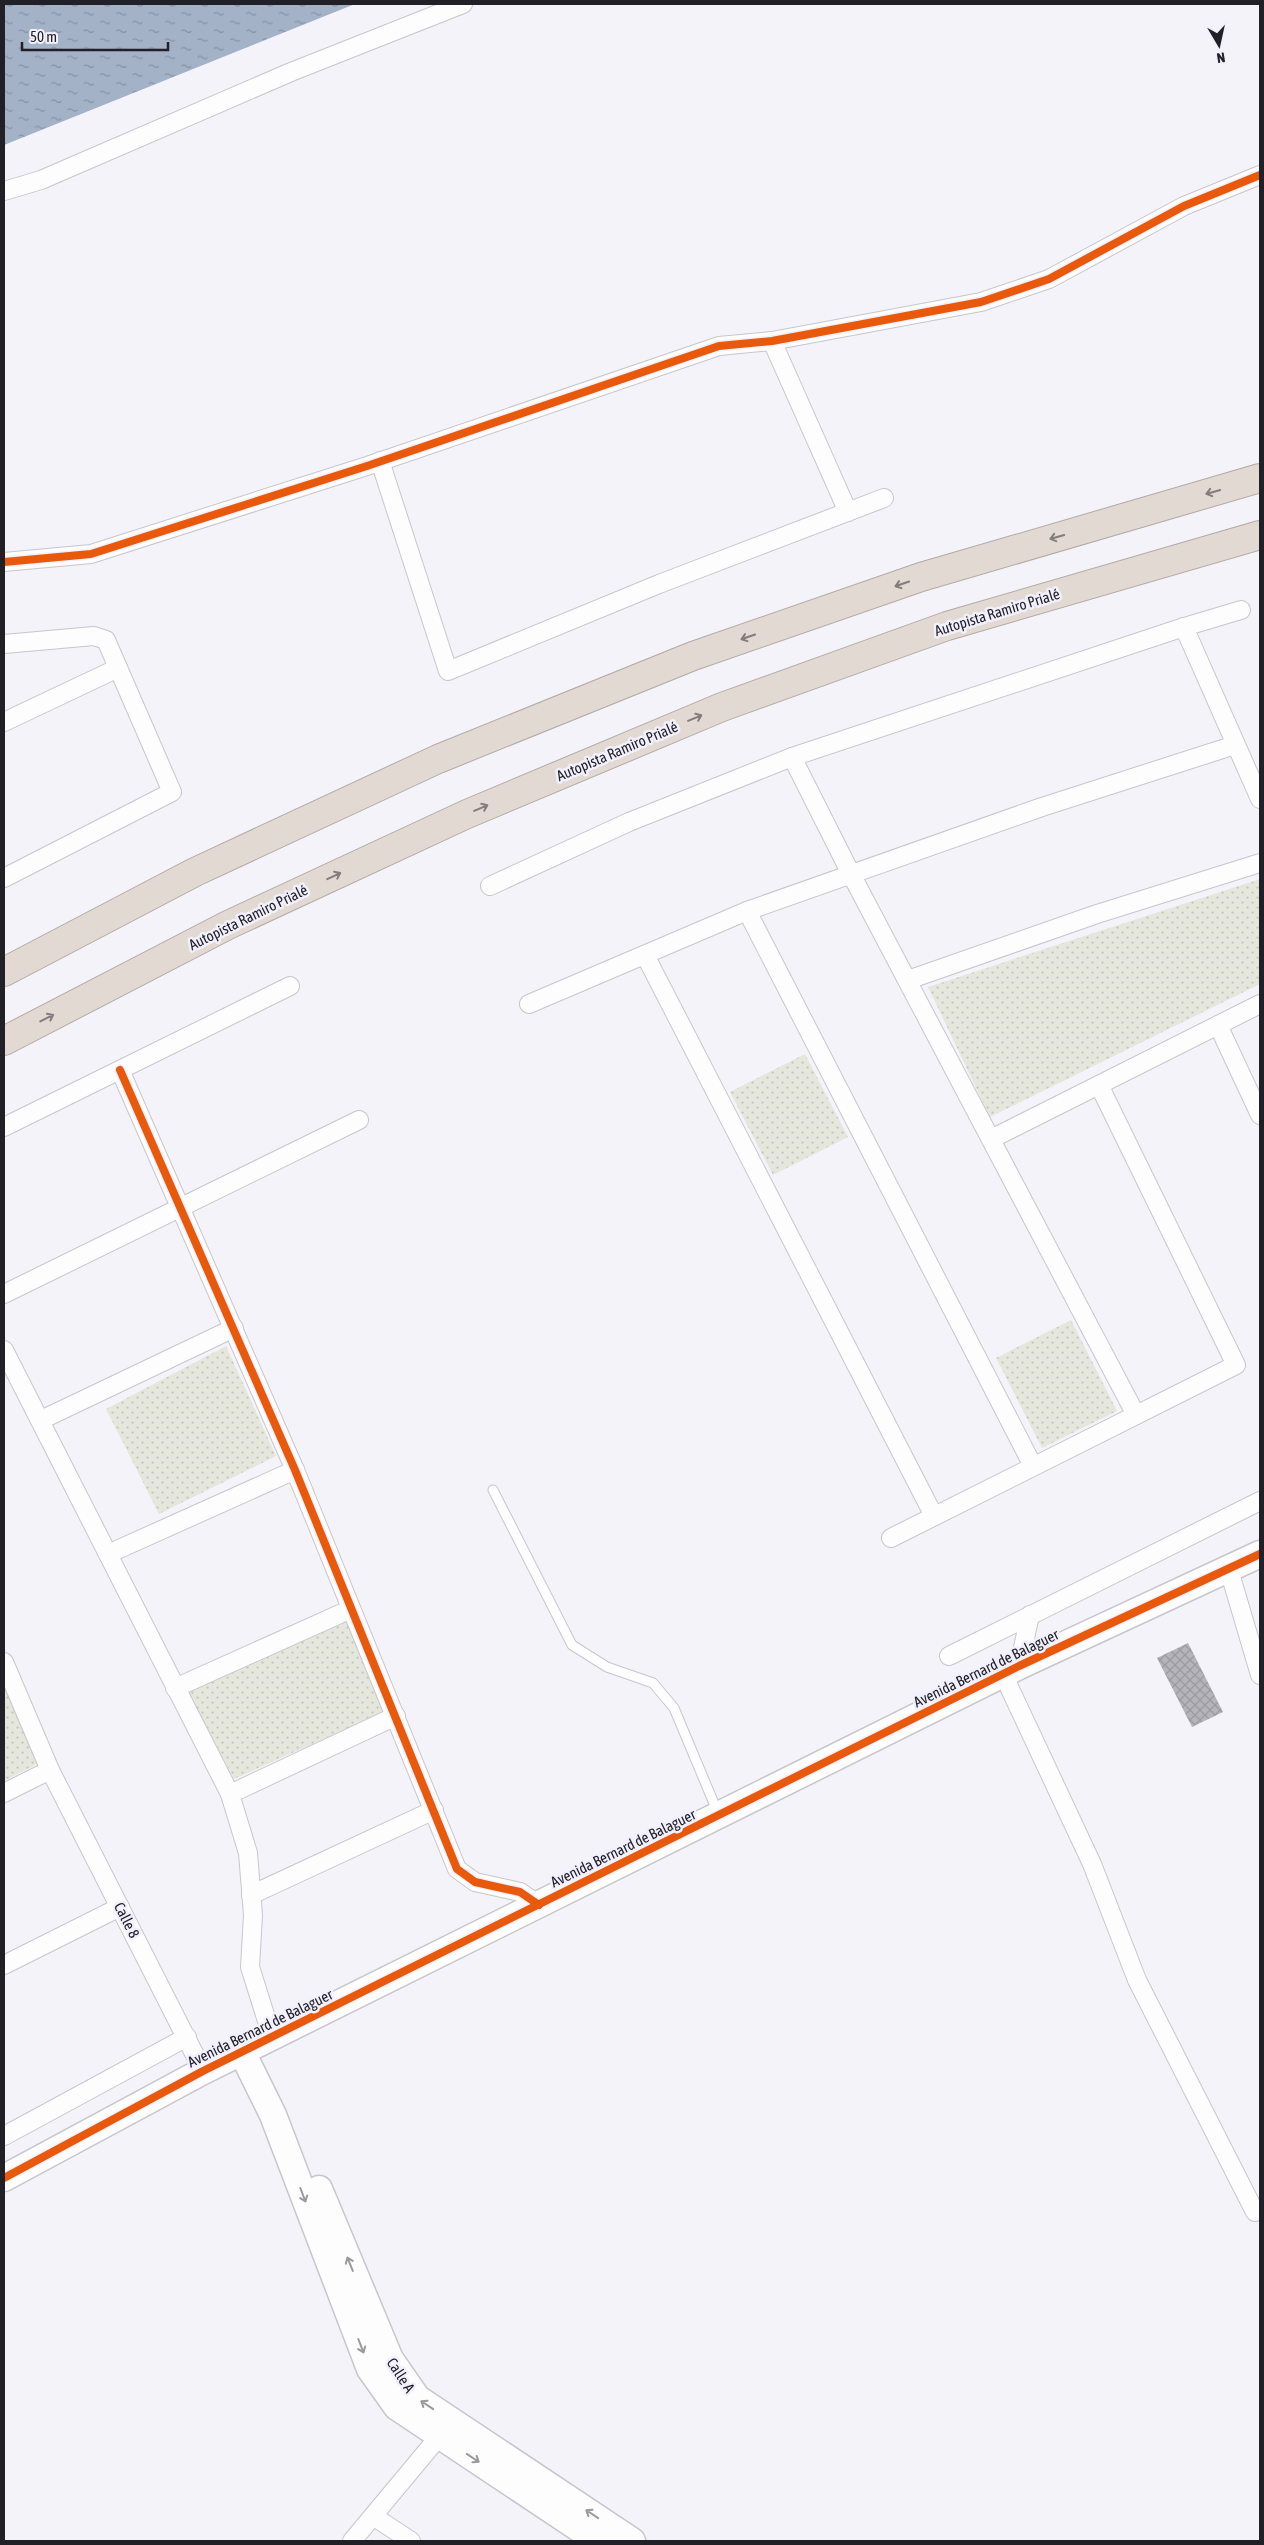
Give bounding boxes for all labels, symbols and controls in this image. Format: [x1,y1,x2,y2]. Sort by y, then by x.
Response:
scale bar [22,20,169,52]
north arrow [1194,20,1244,70]
text: 50 m [30,28,57,45]
text: N [1216,49,1226,66]
one-way arrow [1206,487,1222,497]
one-way arrow [1050,533,1066,543]
one-way arrow [894,580,910,589]
street label: Autopista Ramiro Prialé [932,585,1062,639]
one-way arrow [741,633,756,642]
one-way arrow [688,712,703,721]
street label: Autopista Ramiro Prialé [554,718,680,784]
one-way arrow [473,803,488,812]
one-way arrow [326,871,341,881]
street label: Autopista Ramiro Prialé [186,881,310,953]
one-way arrow [39,1013,54,1022]
street label: Avenida Bernard de Balaguer [911,1625,1062,1711]
street label: Avenida Bernard de Balaguer [548,1805,699,1891]
street label: Calle 8 [111,1899,143,1941]
street label: Avenida Bernard de Balaguer [185,1985,336,2071]
one-way arrow [298,2187,308,2202]
one-way arrow [345,2257,355,2272]
one-way arrow [357,2338,366,2354]
street label: Calle A [384,2355,419,2396]
one-way arrow [421,2400,435,2410]
one-way arrow [466,2453,480,2463]
one-way arrow [585,2509,599,2519]

